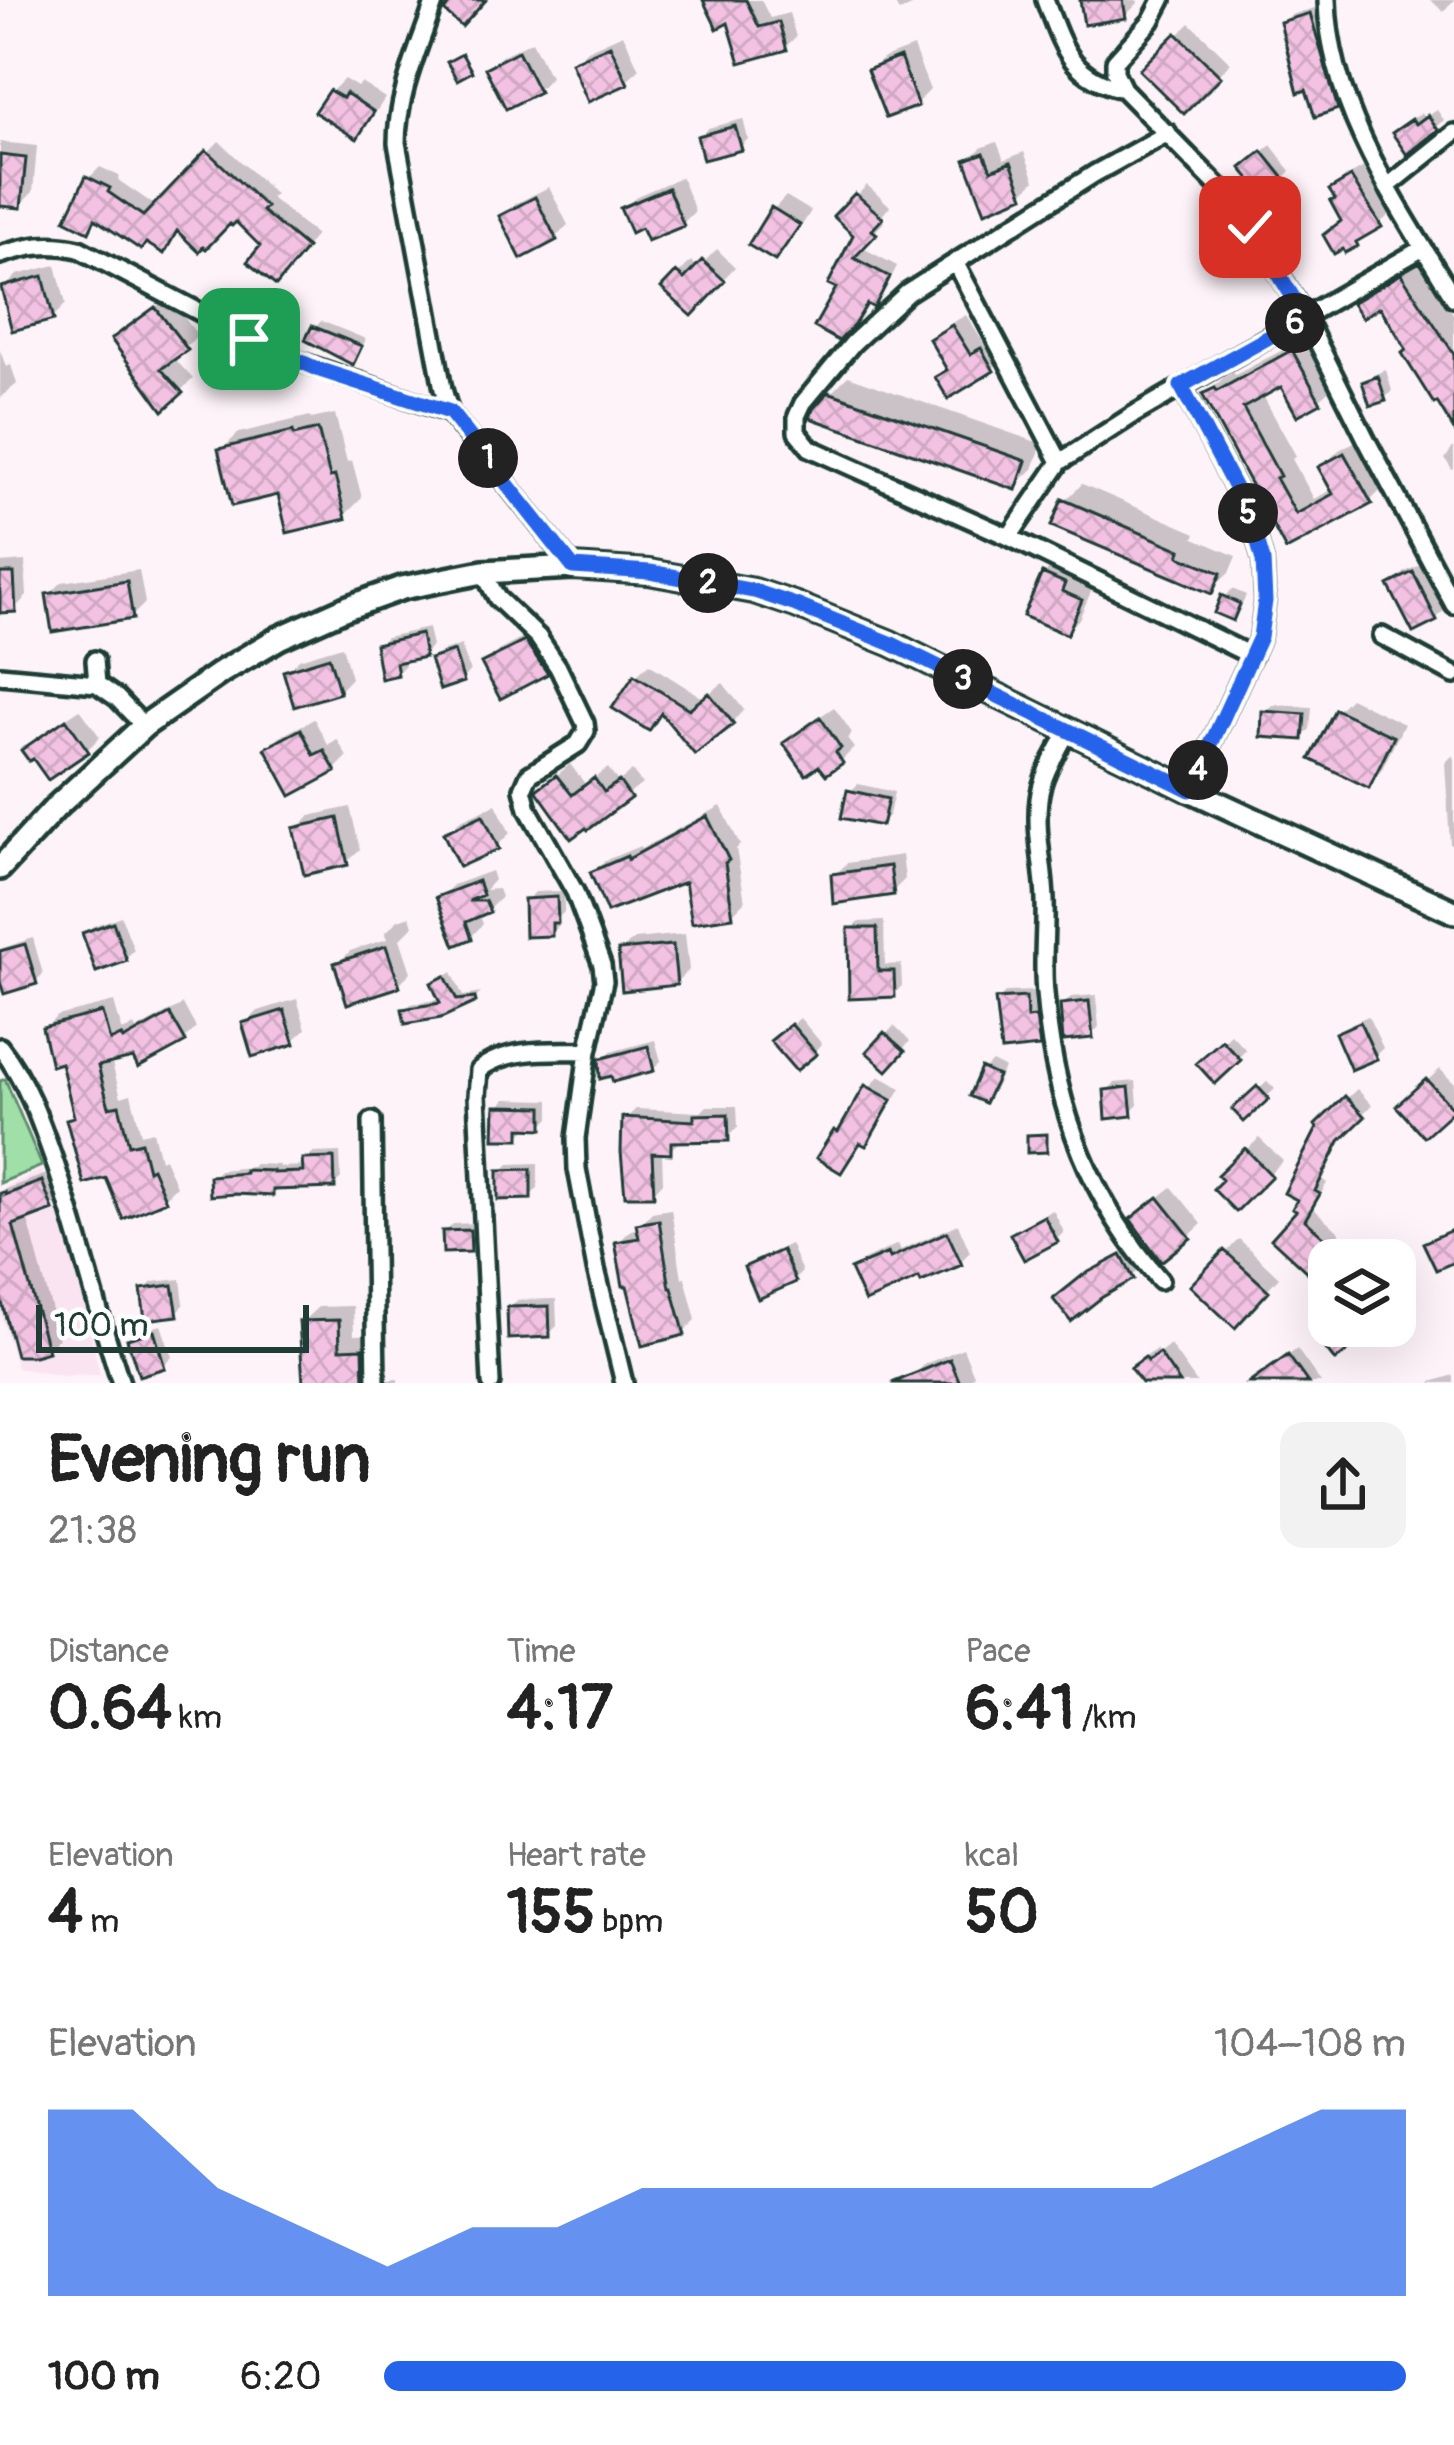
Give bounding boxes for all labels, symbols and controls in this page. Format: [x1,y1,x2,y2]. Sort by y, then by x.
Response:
pin [1199,176,1301,278]
icon: check [1217,194,1283,260]
pin [198,288,300,390]
pin: 6 [1265,293,1325,353]
text: 6 [1285,302,1305,343]
icon: arrive [216,306,282,372]
pin: 1 [458,428,518,488]
text: 1 [482,437,494,478]
pin: 5 [1218,483,1278,543]
text: 5 [1239,492,1257,533]
pin: 2 [678,553,738,613]
text: 2 [699,562,717,603]
pin: 3 [933,649,993,709]
text: 3 [954,658,972,699]
pin: 4 [1168,740,1228,800]
text: 4 [1188,749,1208,790]
map controls [1308,1239,1416,1347]
button: layers [1308,1239,1416,1347]
scale bar [36,1299,309,1352]
text: 100 m [54,1305,148,1346]
text: Evening run [48,1419,371,1502]
button: share [1280,1422,1406,1548]
text: 21:38 [48,1506,137,1555]
text: Distance [48,1631,169,1672]
text: Time [507,1631,576,1672]
text: Pace [965,1631,1031,1672]
text: 0.64 [48,1672,172,1747]
text: 4:17 [507,1672,613,1747]
text: 6:41 [965,1672,1075,1747]
text: km [172,1697,222,1738]
text: /km [1075,1697,1137,1738]
text: Elevation [48,1835,174,1876]
text: Heart rate [507,1835,646,1876]
text: kcal [965,1835,1019,1876]
text: 4 [48,1876,83,1951]
text: 155 [507,1876,595,1951]
text: 50 [965,1876,1039,1951]
text: m [83,1901,119,1942]
text: bpm [595,1901,663,1942]
text: Elevation [48,2019,197,2068]
text: 104–108 m [1214,2019,1406,2068]
text: 100 m [48,2352,160,2401]
text: 6:20 [240,2352,322,2401]

